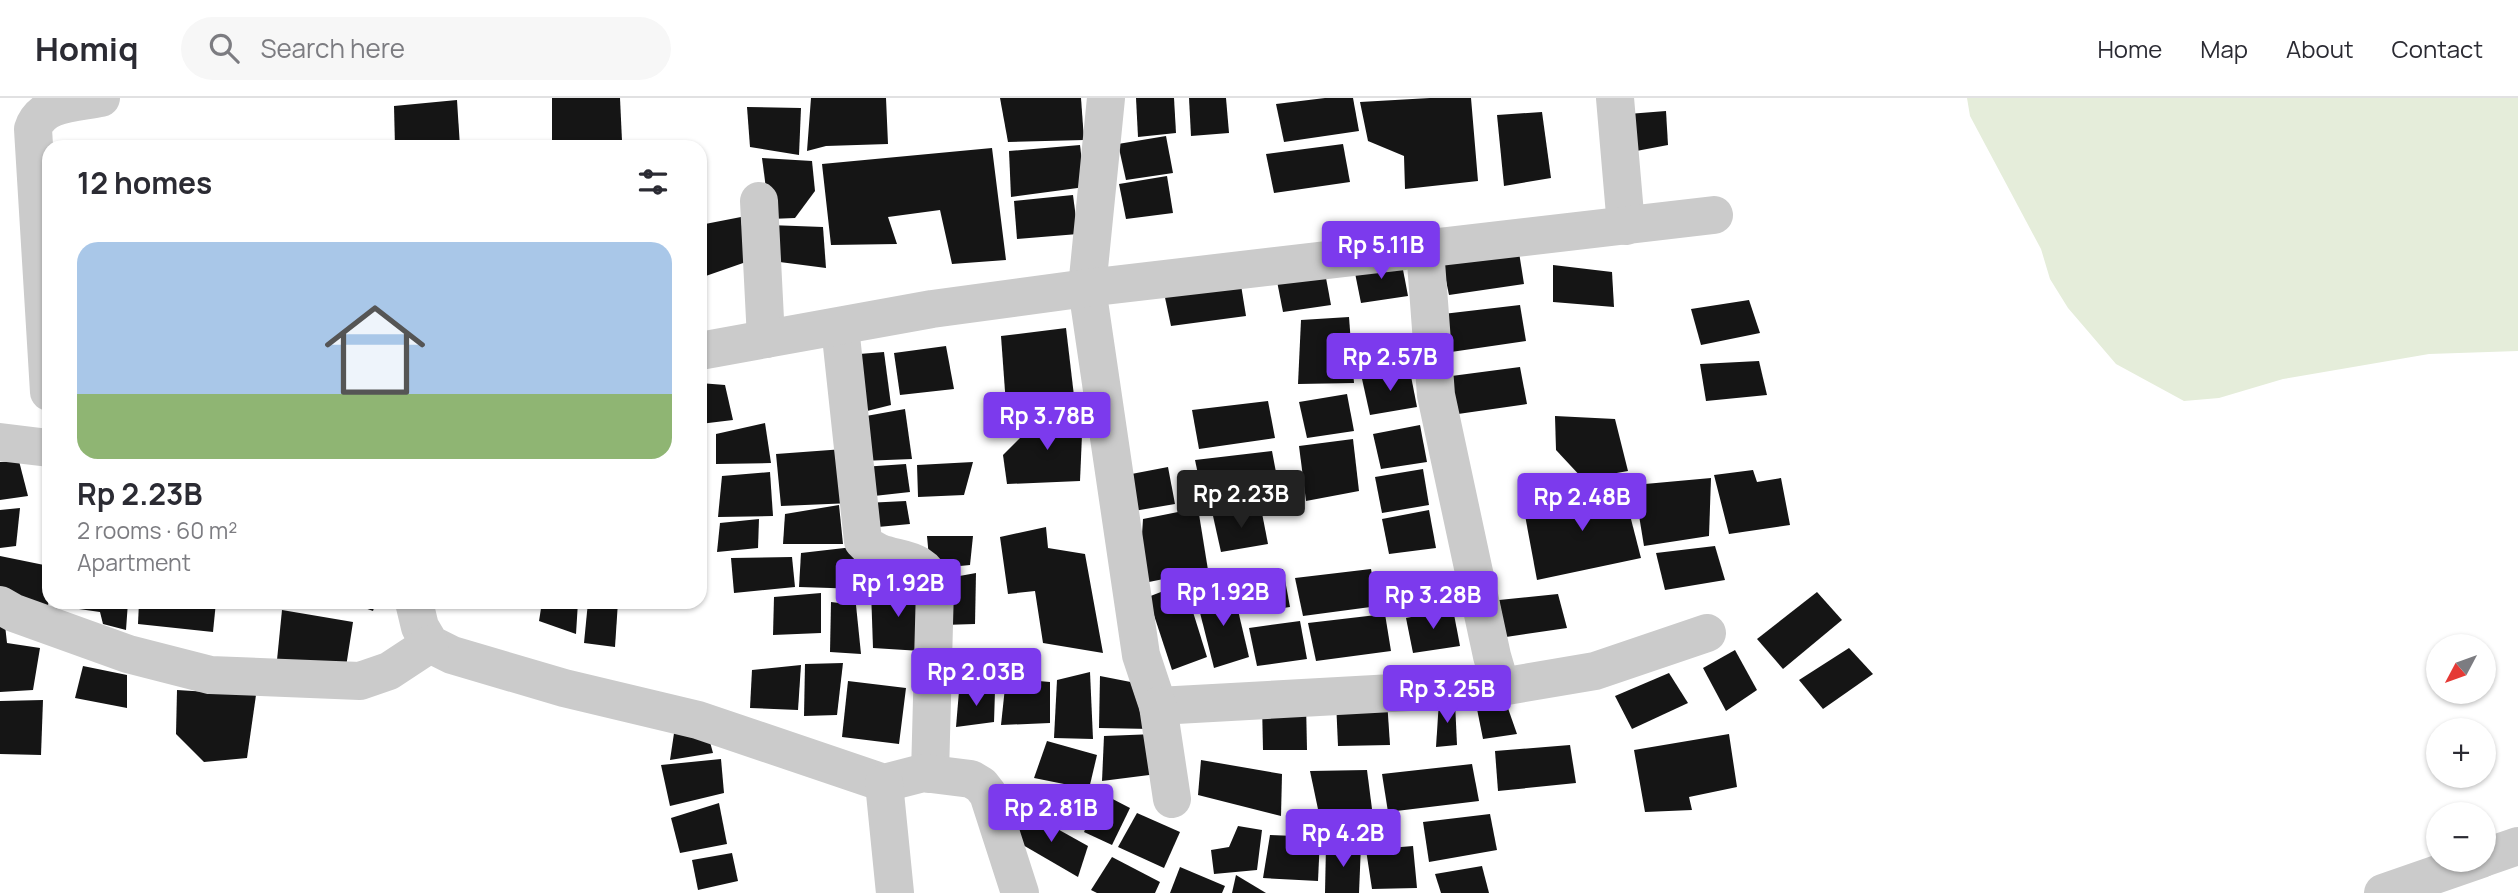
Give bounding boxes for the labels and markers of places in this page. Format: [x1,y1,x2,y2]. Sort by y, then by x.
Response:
pin: Rp 5.11B [1309,222,1453,281]
pin: Rp 2.57B [1318,334,1462,393]
pin: Rp 3.78B [975,392,1119,452]
pin: Rp 2.23B [1169,470,1313,530]
pin: Rp 2.48B [1510,474,1654,533]
pin: Rp 1.92B [826,560,970,619]
pin: Rp 1.92B [1151,568,1295,628]
pin: Rp 3.28B [1361,572,1505,631]
pin: Rp 2.03B [904,648,1048,708]
pin: Rp 3.25B [1375,666,1519,725]
pin: Rp 2.81B [979,784,1123,844]
pin: Rp 4.2B [1278,810,1408,869]

